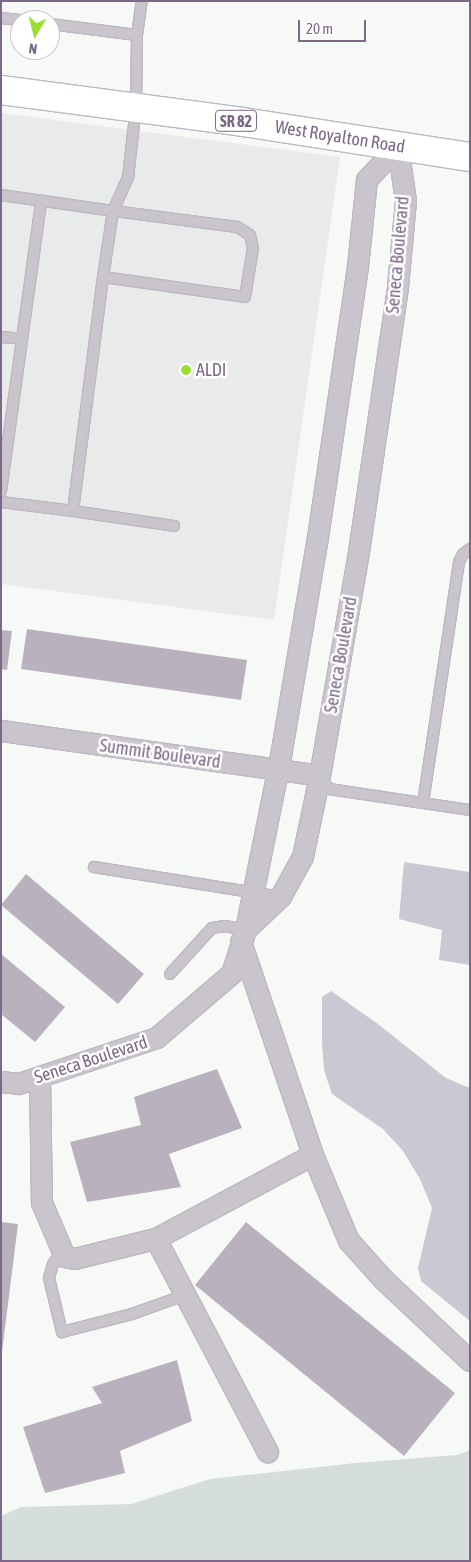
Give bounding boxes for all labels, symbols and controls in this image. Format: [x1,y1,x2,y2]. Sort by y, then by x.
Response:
north arrow [10,10,60,60]
scale bar [301,10,368,42]
text: 20 m [306,20,333,37]
text: N [28,40,38,57]
road number: SR 82 [215,108,257,134]
street label: West Royalton Road [273,116,407,158]
street label: Seneca Boulevard [382,195,414,315]
place label: ALDI [196,359,226,381]
marker: ALDI [180,364,192,376]
street label: Seneca Boulevard [320,595,362,715]
street label: Summit Boulevard [98,735,222,773]
street label: Seneca Boulevard [32,1032,150,1088]

